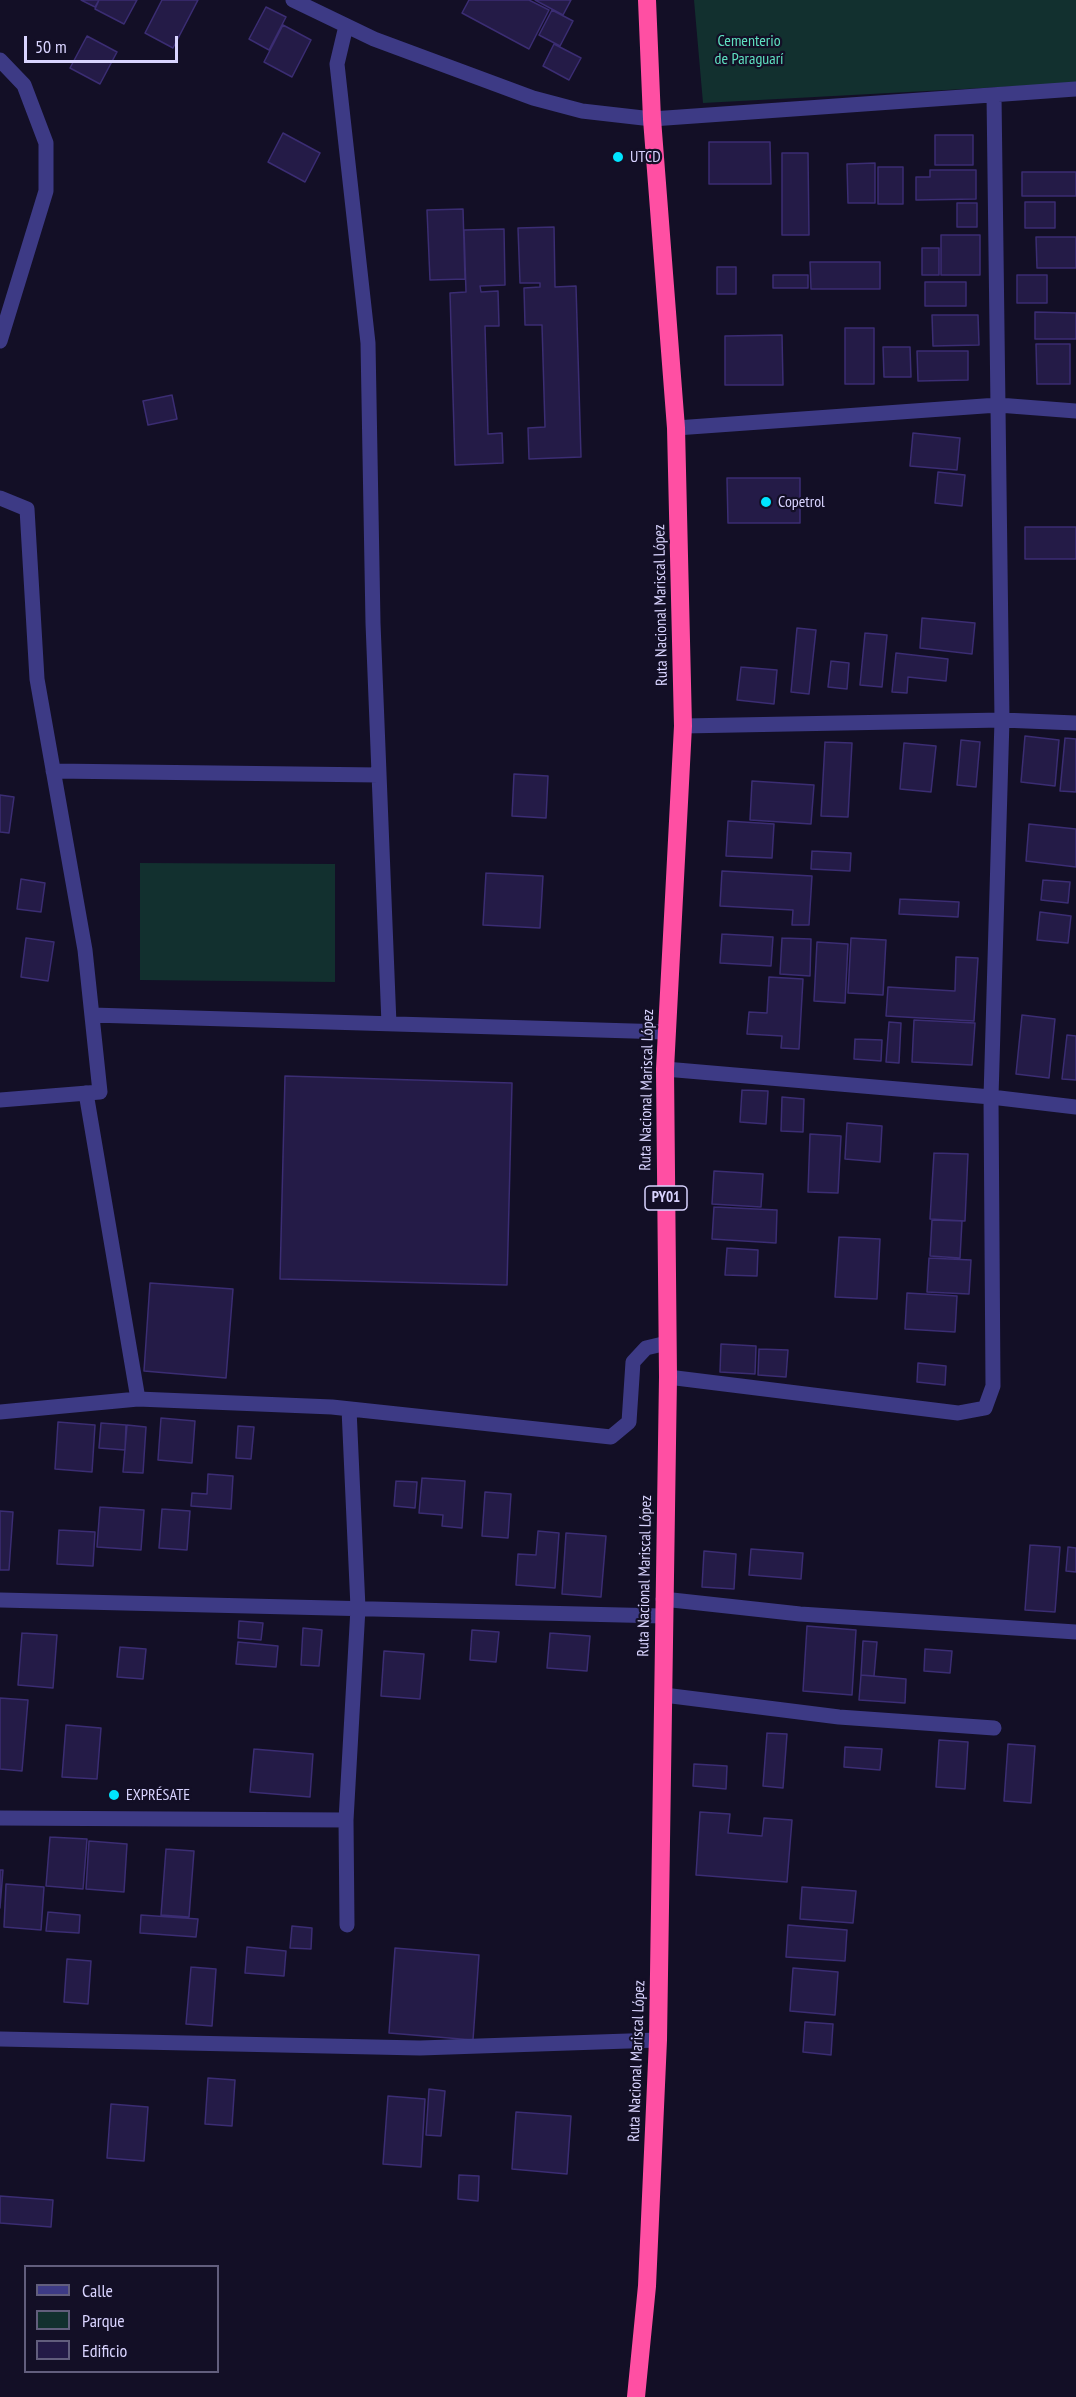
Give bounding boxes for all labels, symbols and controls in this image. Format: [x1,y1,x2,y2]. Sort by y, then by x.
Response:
scale bar [27,24,182,62]
park label: Cementerio de Paraguarí [714,31,784,69]
text: 50 m [35,35,67,58]
place label: UTCD [630,147,661,167]
marker: UTCD [611,150,625,164]
place label: Copetrol [778,492,825,512]
marker: Copetrol [759,495,773,509]
street label: Ruta Nacional Mariscal López [650,524,672,686]
street label: Ruta Nacional Mariscal López [636,1009,658,1171]
road number: PY01 [645,1186,687,1210]
street label: Ruta Nacional Mariscal López [634,1495,656,1657]
place label: EXPRÉSATE [126,1785,190,1805]
marker: EXPRÉSATE [107,1788,121,1802]
street label: Ruta Nacional Mariscal López [625,1980,649,2142]
legend [24,2265,219,2373]
text: Calle [82,2279,113,2302]
text: Parque [82,2309,125,2332]
text: Edificio [82,2339,127,2362]

